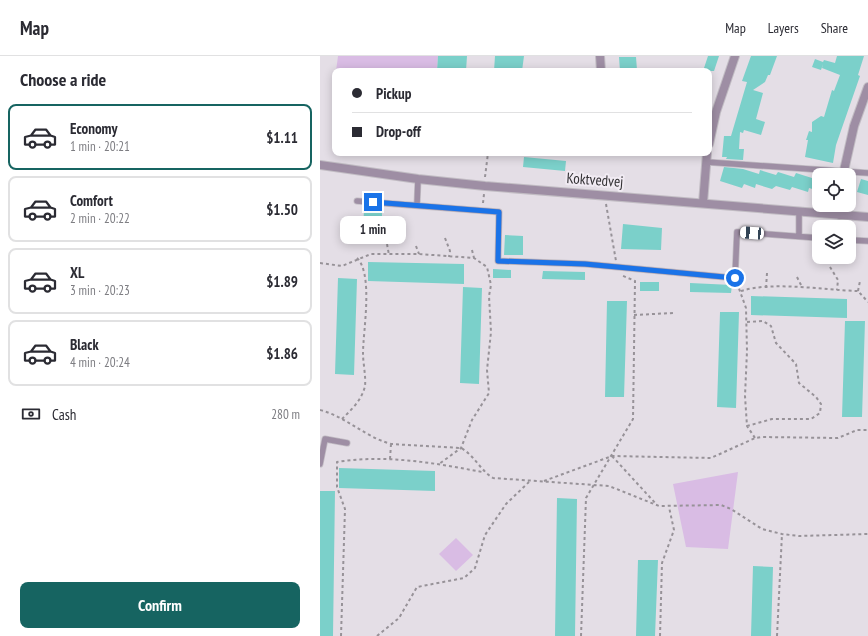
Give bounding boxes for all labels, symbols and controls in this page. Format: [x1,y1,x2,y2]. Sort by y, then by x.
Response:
text: Map [20,16,49,40]
text: Map [725,19,746,37]
text: Layers [768,19,799,37]
text: Share [821,19,848,37]
text: Choose a ride [20,68,106,91]
text: Pickup [376,84,411,103]
icon: car [22,119,58,155]
text: Economy [70,119,118,138]
text: Drop-off [376,122,421,141]
text: $1.11 [266,128,298,147]
text: 1 min · 20:21 [70,138,130,155]
street label: Koktvedvej [566,168,624,191]
map controls [812,168,856,264]
button: locate [812,168,856,212]
icon: car [22,191,58,227]
text: Comfort [70,191,113,210]
route end [364,193,382,211]
text: $1.50 [266,200,298,219]
text: 2 min · 20:22 [70,210,130,227]
callout: 1 min [340,216,406,244]
button: layers [812,220,856,264]
text: 1 min [360,221,386,238]
car [740,226,764,240]
icon: car [22,263,58,299]
text: XL [70,263,84,282]
route start [726,269,744,287]
text: $1.89 [266,272,298,291]
text: 3 min · 20:23 [70,282,130,299]
icon: car [22,335,58,371]
text: Black [70,335,99,354]
text: $1.86 [266,344,298,363]
text: 4 min · 20:24 [70,354,130,371]
icon: cash [20,403,42,425]
text: Cash [52,405,76,424]
text: 280 m [271,406,300,423]
button: Confirm [20,582,300,628]

